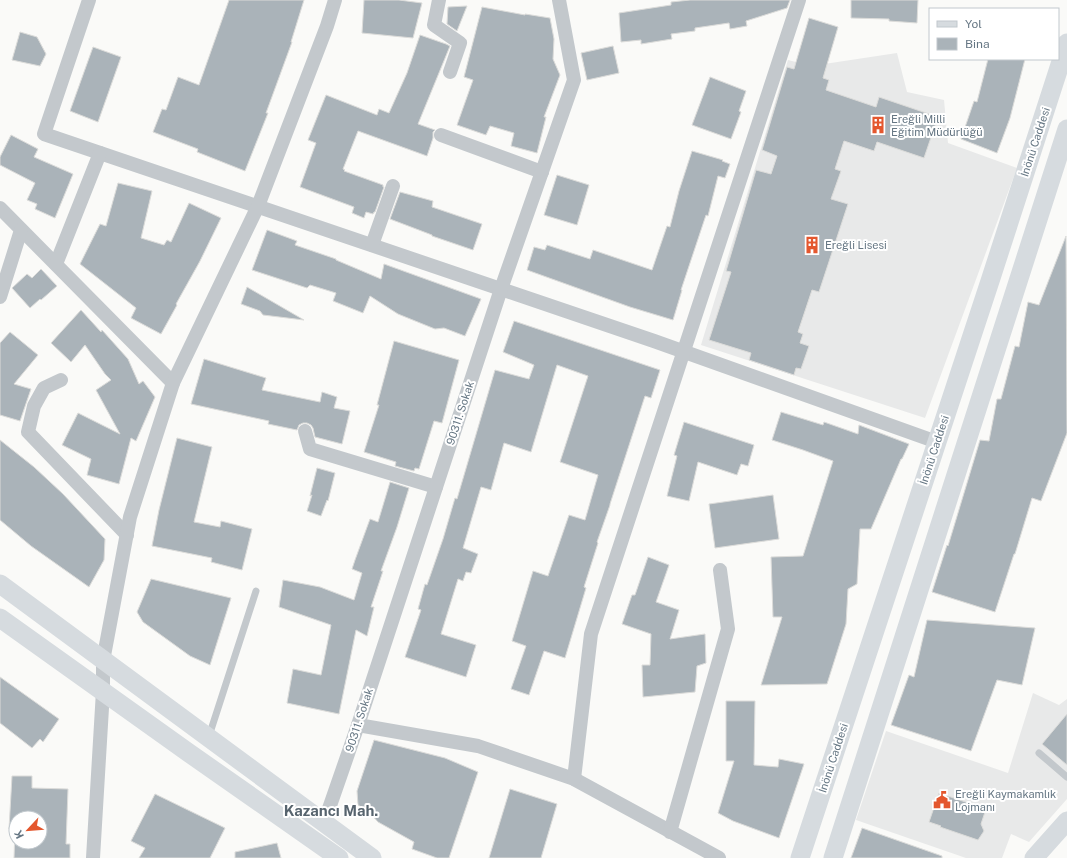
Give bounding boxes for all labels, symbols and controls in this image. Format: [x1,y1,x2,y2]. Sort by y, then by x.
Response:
legend [929,8,1059,60]
text: Yol [965,17,982,31]
text: Bina [965,37,990,51]
street label: İnönü Caddesi [1017,105,1052,178]
place label: Ereğli Milli Eğitim Müdürlüğü [891,113,983,138]
building icon: Ereğli Milli Eğitim Müdürlüğü [868,115,888,135]
building icon: Ereğli Lisesi [802,235,822,255]
place label: Ereğli Lisesi [825,239,887,251]
street label: 90311. Sokak [444,380,476,446]
street label: İnönü Caddesi [916,413,951,486]
street label: 90311. Sokak [343,687,375,753]
street label: İnönü Caddesi [815,721,850,794]
place label: Ereğli Kaymakamlık Lojmanı [955,788,1056,813]
public building icon: Ereğli Kaymakamlık Lojmanı [932,790,952,810]
district label: Kazancı Mah. [284,802,378,819]
north arrow [8,810,48,850]
text: K [12,828,26,841]

